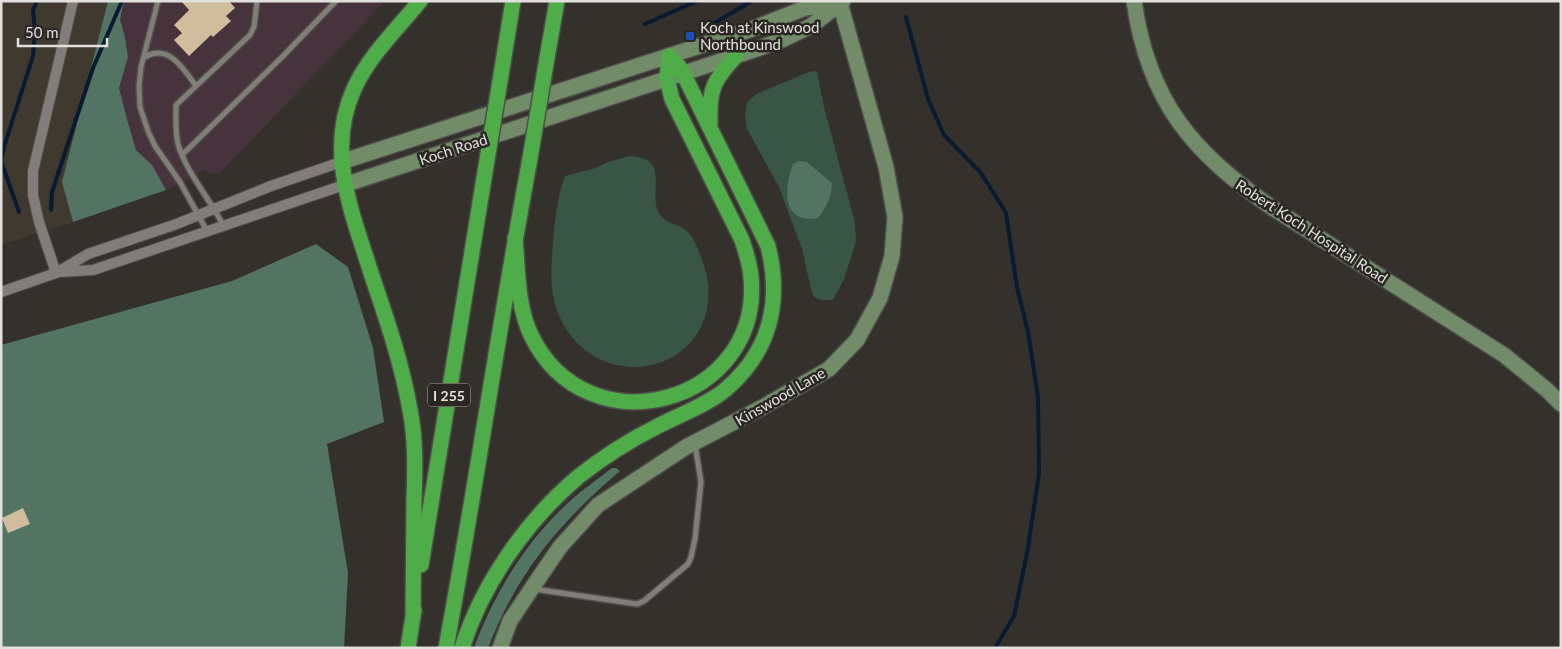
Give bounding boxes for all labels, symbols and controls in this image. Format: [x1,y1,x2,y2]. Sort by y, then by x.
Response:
scale bar [18,15,106,47]
place label: Koch at Kinswood Northbound [700,18,819,53]
text: 50 m [25,23,59,41]
marker: Koch at Kinswood Northbound [684,30,696,42]
street label: Koch Road [417,130,489,168]
street label: Robert Koch Hospital Road [1233,175,1391,287]
street label: Kinswood Lane [732,363,828,429]
road number: I 255 [428,384,470,406]

